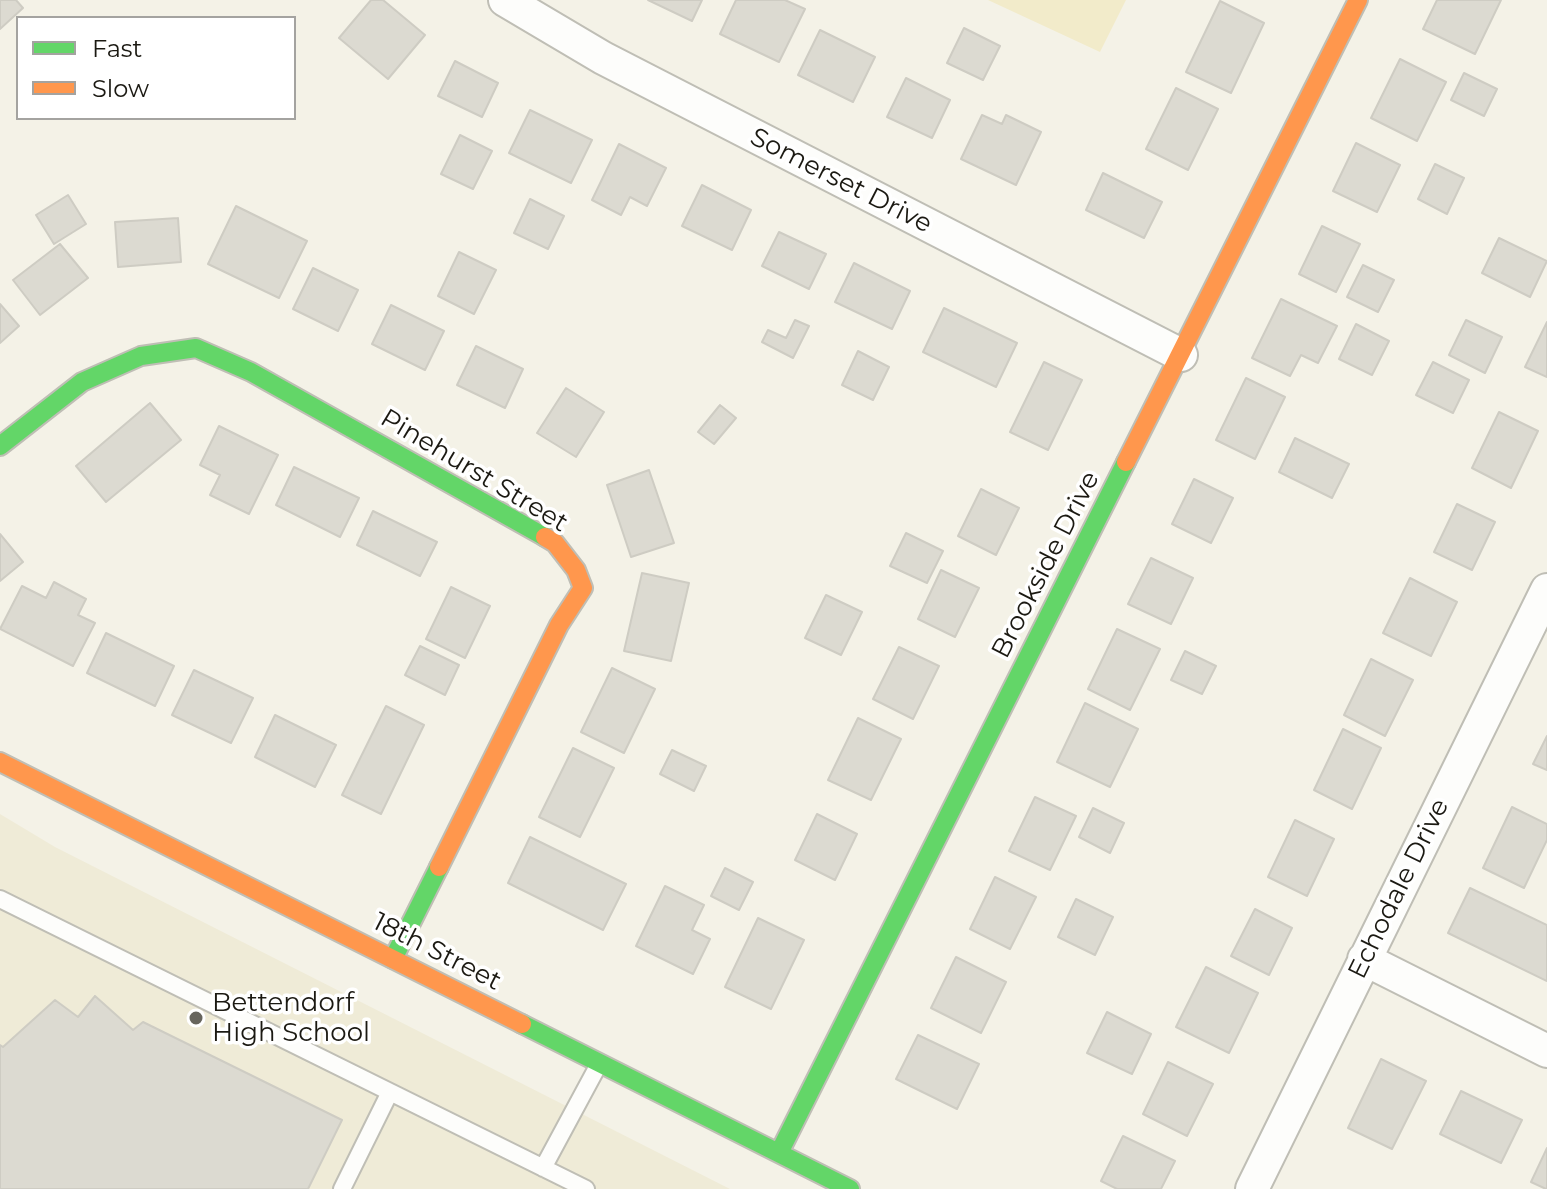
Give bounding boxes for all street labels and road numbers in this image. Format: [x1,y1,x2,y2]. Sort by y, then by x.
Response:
street label: Somerset Drive [745,122,937,240]
street label: Pinehurst Street [375,403,573,539]
street label: Brookside Drive [985,466,1107,664]
street label: Echodale Drive [1342,794,1456,984]
street label: 18th Street [368,906,506,998]

